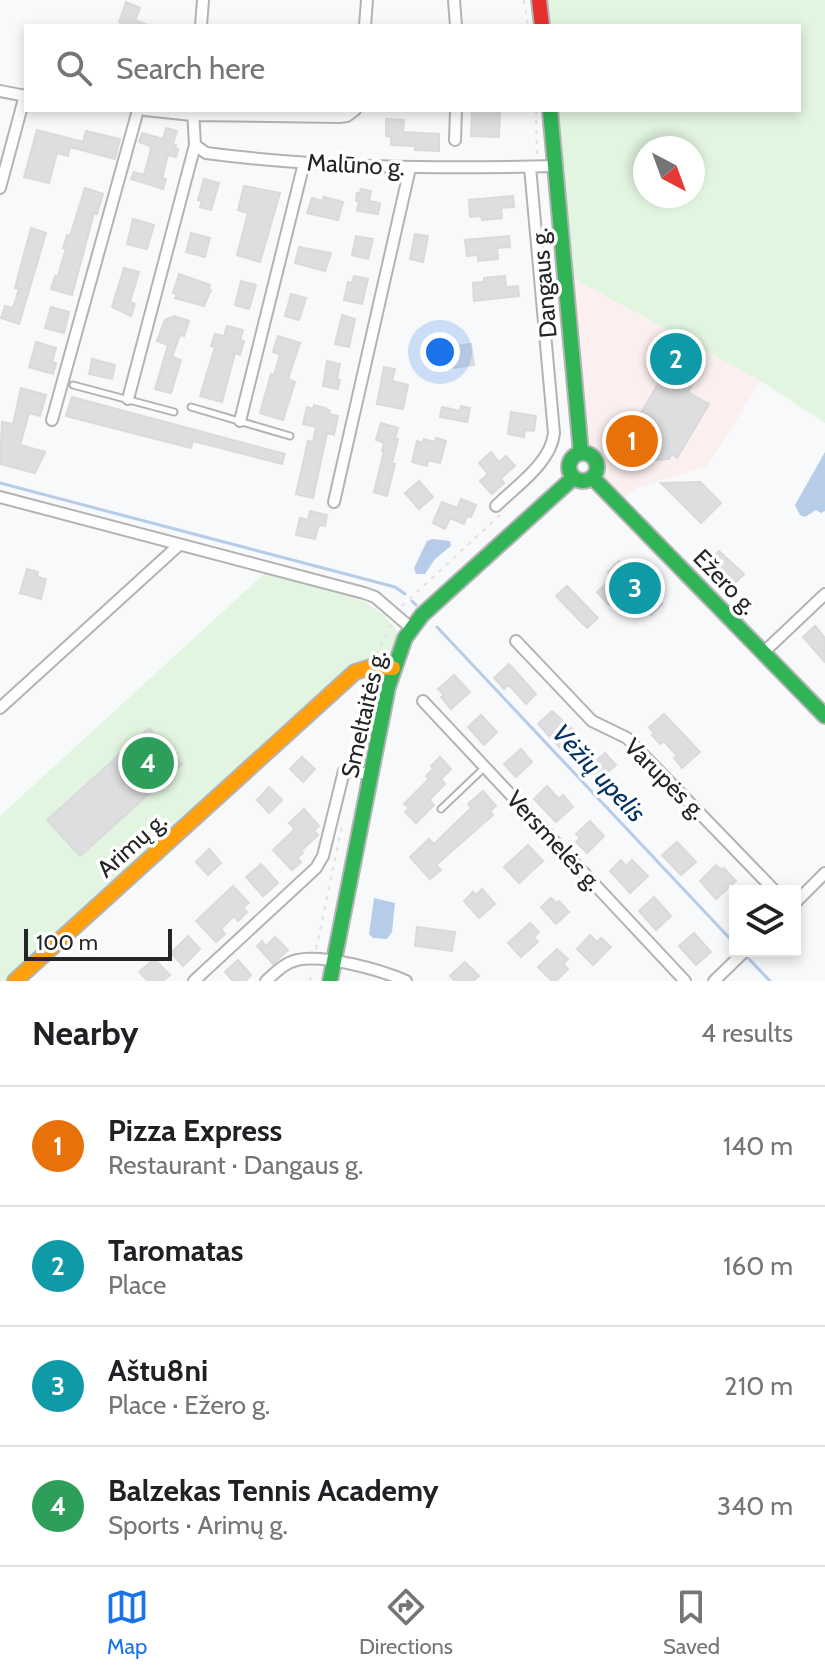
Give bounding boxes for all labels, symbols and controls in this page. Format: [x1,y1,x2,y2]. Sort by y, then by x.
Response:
search box [24,24,801,112]
icon: search [52,46,96,90]
text: Search here [116,50,265,87]
north arrow [633,136,705,208]
street label: Malūno g. [306,147,406,182]
street label: Dangaus g. [524,227,563,339]
pin: 2 [650,329,702,389]
your location [420,332,460,372]
pin: 1 [606,411,658,471]
street label: Ežero g. [687,543,763,620]
pin: 3 [609,558,661,618]
street label: Smeltaitės g. [335,647,392,781]
water label: Vėžių upelis [546,717,652,829]
street label: Varupės g. [619,732,712,825]
pin: 4 [122,733,174,793]
street label: Versmelės g. [501,784,608,897]
street label: Arimų g. [91,806,172,883]
map controls [729,885,801,957]
button: layers [729,885,801,957]
scale bar [24,925,172,961]
text: 100 m [36,929,98,956]
text: Nearby [32,1012,139,1054]
text: 4 results [701,1017,793,1049]
text: Pizza Express [108,1112,282,1149]
text: 1 [53,1130,63,1162]
text: 140 m [723,1130,793,1162]
text: Restaurant · Dangaus g. [108,1149,363,1181]
text: Taromatas [108,1232,243,1269]
text: 2 [51,1250,65,1282]
text: 160 m [723,1250,793,1282]
text: Place [108,1269,166,1301]
text: Aštu8ni [108,1352,208,1389]
text: 3 [51,1370,65,1402]
text: 210 m [724,1370,793,1402]
text: Place · Ežero g. [108,1389,270,1421]
text: Balzekas Tennis Academy [108,1472,439,1509]
text: 4 [50,1490,66,1522]
text: 340 m [717,1490,793,1522]
text: Sports · Arimų g. [108,1509,288,1541]
tab: Map [105,1585,149,1660]
tab: Directions [359,1585,453,1660]
tab: Saved [663,1585,720,1660]

